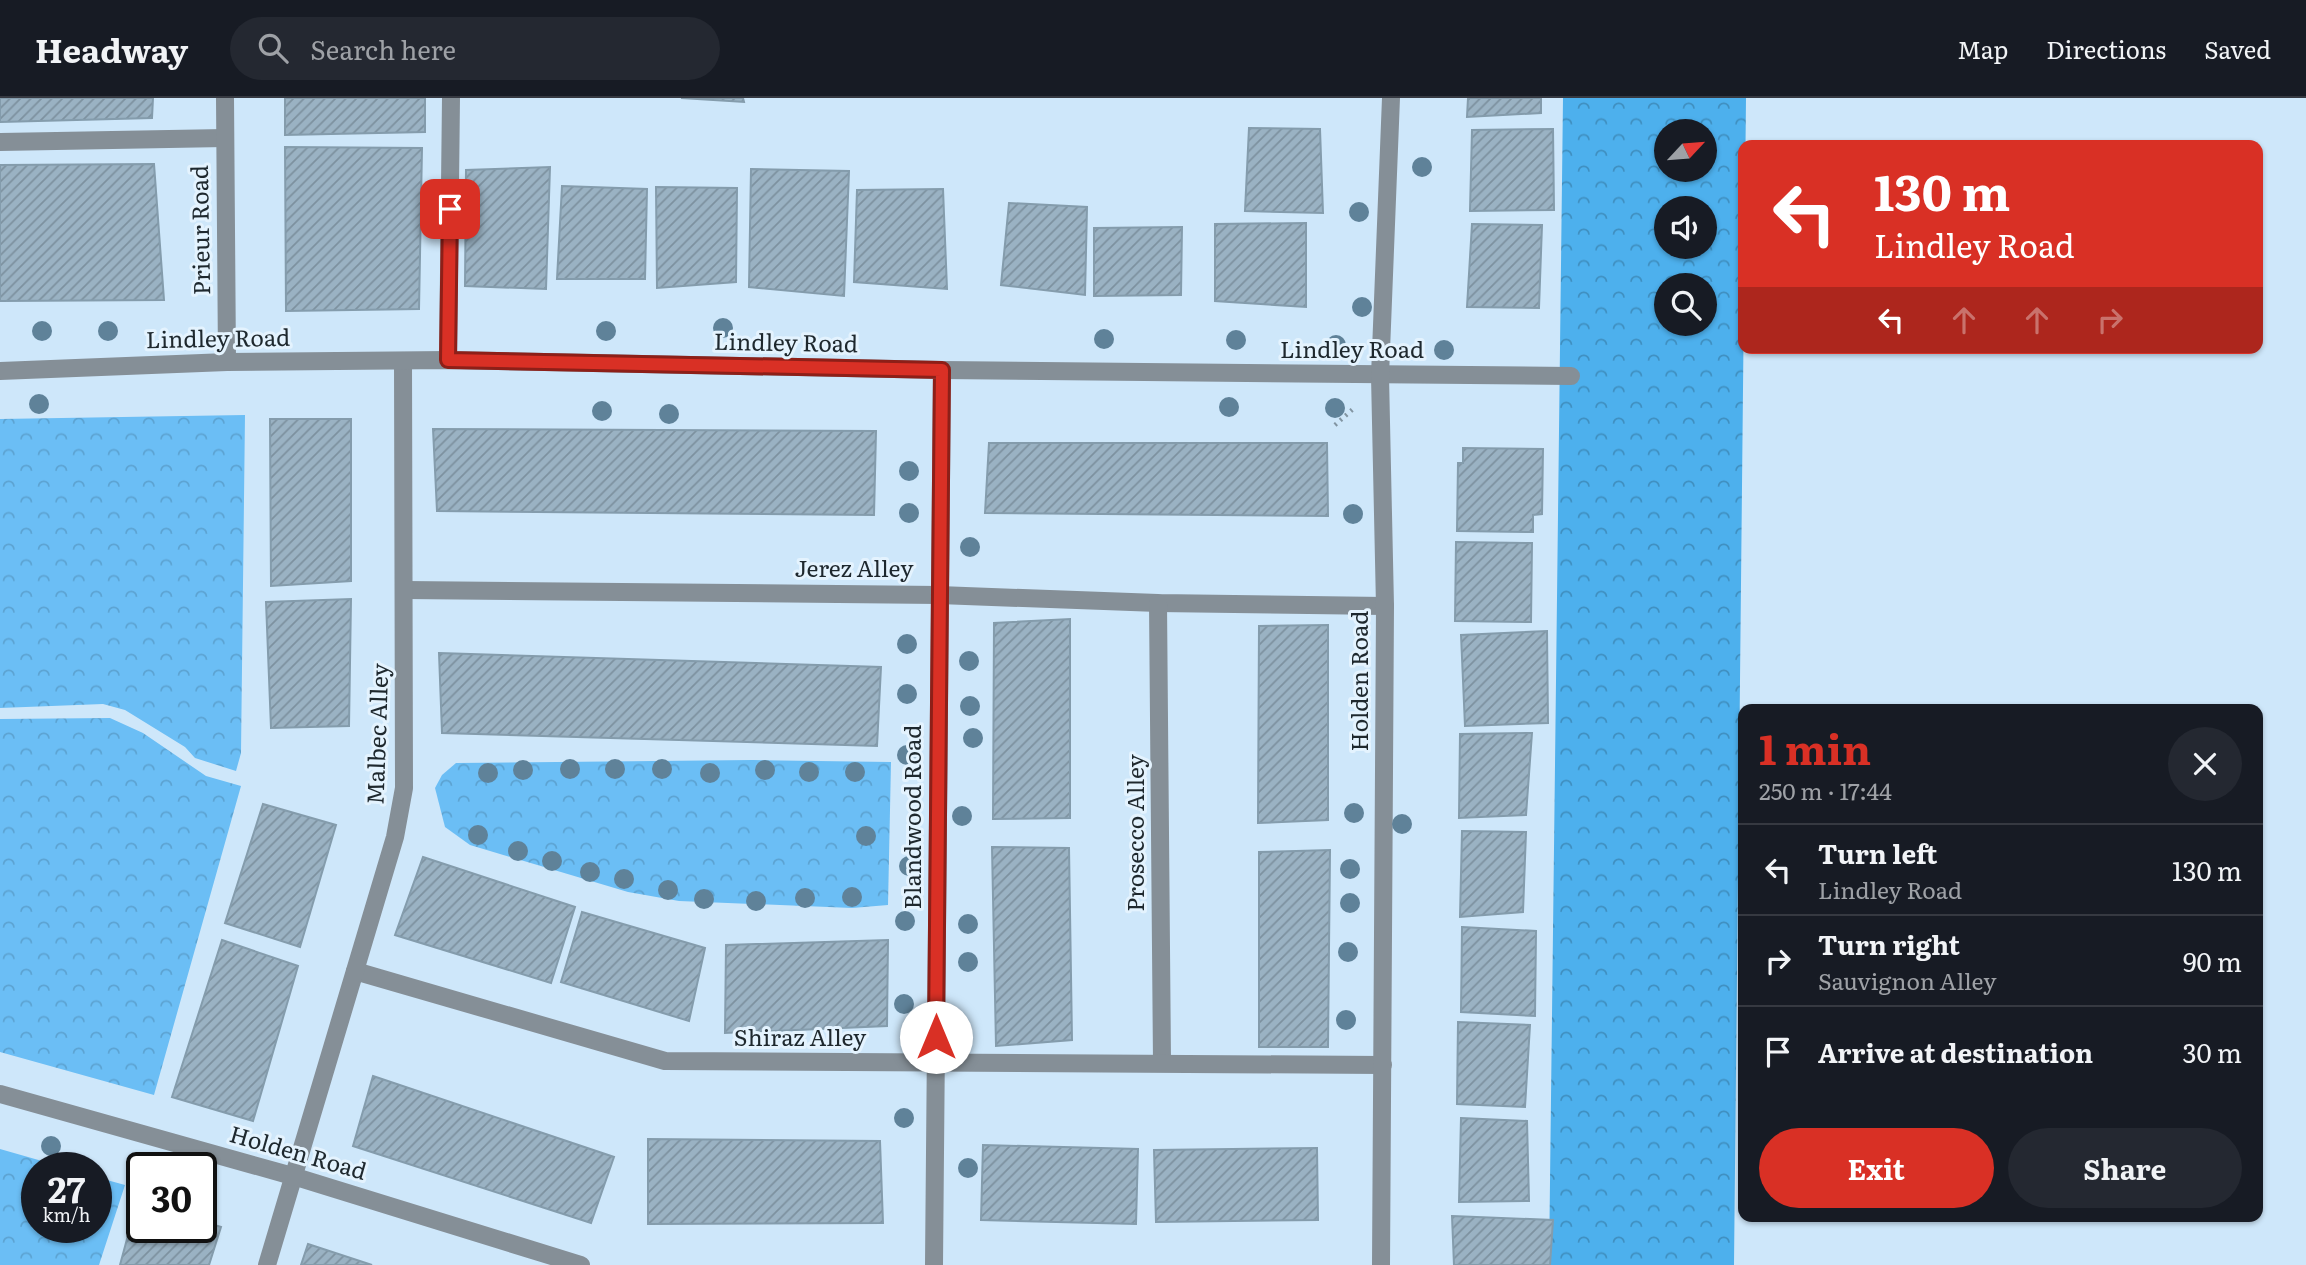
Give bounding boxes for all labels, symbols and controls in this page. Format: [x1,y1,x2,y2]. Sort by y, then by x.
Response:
search box [230,17,720,80]
text: Headway [35,24,188,73]
icon: search [254,29,292,67]
text: Search here [310,29,456,68]
text: Map [1957,31,2008,66]
text: Directions [2046,31,2166,66]
text: Saved [2204,31,2271,66]
north arrow [1654,119,1717,182]
map controls [1654,119,1717,336]
text: 130 m [1874,153,2010,226]
street label: Prieur Road [181,165,217,295]
icon: left [1759,168,1850,259]
pin [420,179,480,239]
icon: arrive [431,190,469,228]
button: sound [1654,196,1717,259]
text: Lindley Road [1874,220,2075,268]
button: search [1654,273,1717,336]
icon: left [1872,301,1910,339]
icon: ahead [1945,301,1983,339]
icon: ahead [2018,301,2056,339]
icon: right [2091,301,2129,339]
street label: Lindley Road [146,319,290,355]
street label: Lindley Road [714,323,858,359]
street label: Lindley Road [1280,331,1424,365]
street label: Jerez Alley [795,550,914,584]
street label: Holden Road [1341,611,1375,751]
street label: Malbec Alley [357,662,395,805]
text: 1 min [1759,716,1871,778]
street label: Blandwood Road [894,725,928,909]
button: close [2168,727,2242,801]
street label: Prosecco Alley [1117,753,1151,912]
text: 250 m · 17:44 [1759,773,1892,807]
text: Turn left [1818,833,1937,872]
text: 130 m [2172,850,2242,889]
icon: left [1759,851,1797,889]
text: Lindley Road [1818,872,1962,906]
text: Turn right [1818,924,1960,963]
text: 90 m [2183,941,2242,980]
icon: right [1759,942,1797,980]
text: Sauvignon Alley [1818,963,1996,997]
position arrow [899,1000,973,1074]
street label: Shiraz Alley [734,1019,867,1053]
text: Arrive at destination [1818,1032,2093,1071]
text: 30 m [2182,1032,2242,1071]
icon: arrive [1759,1033,1797,1071]
street label: Holden Road [226,1115,371,1187]
button: Exit [1759,1128,1994,1208]
button: Share [2008,1128,2242,1208]
speed limit sign: 30 [126,1152,217,1243]
text: 27 [48,1162,85,1214]
text: km/h [43,1201,90,1228]

